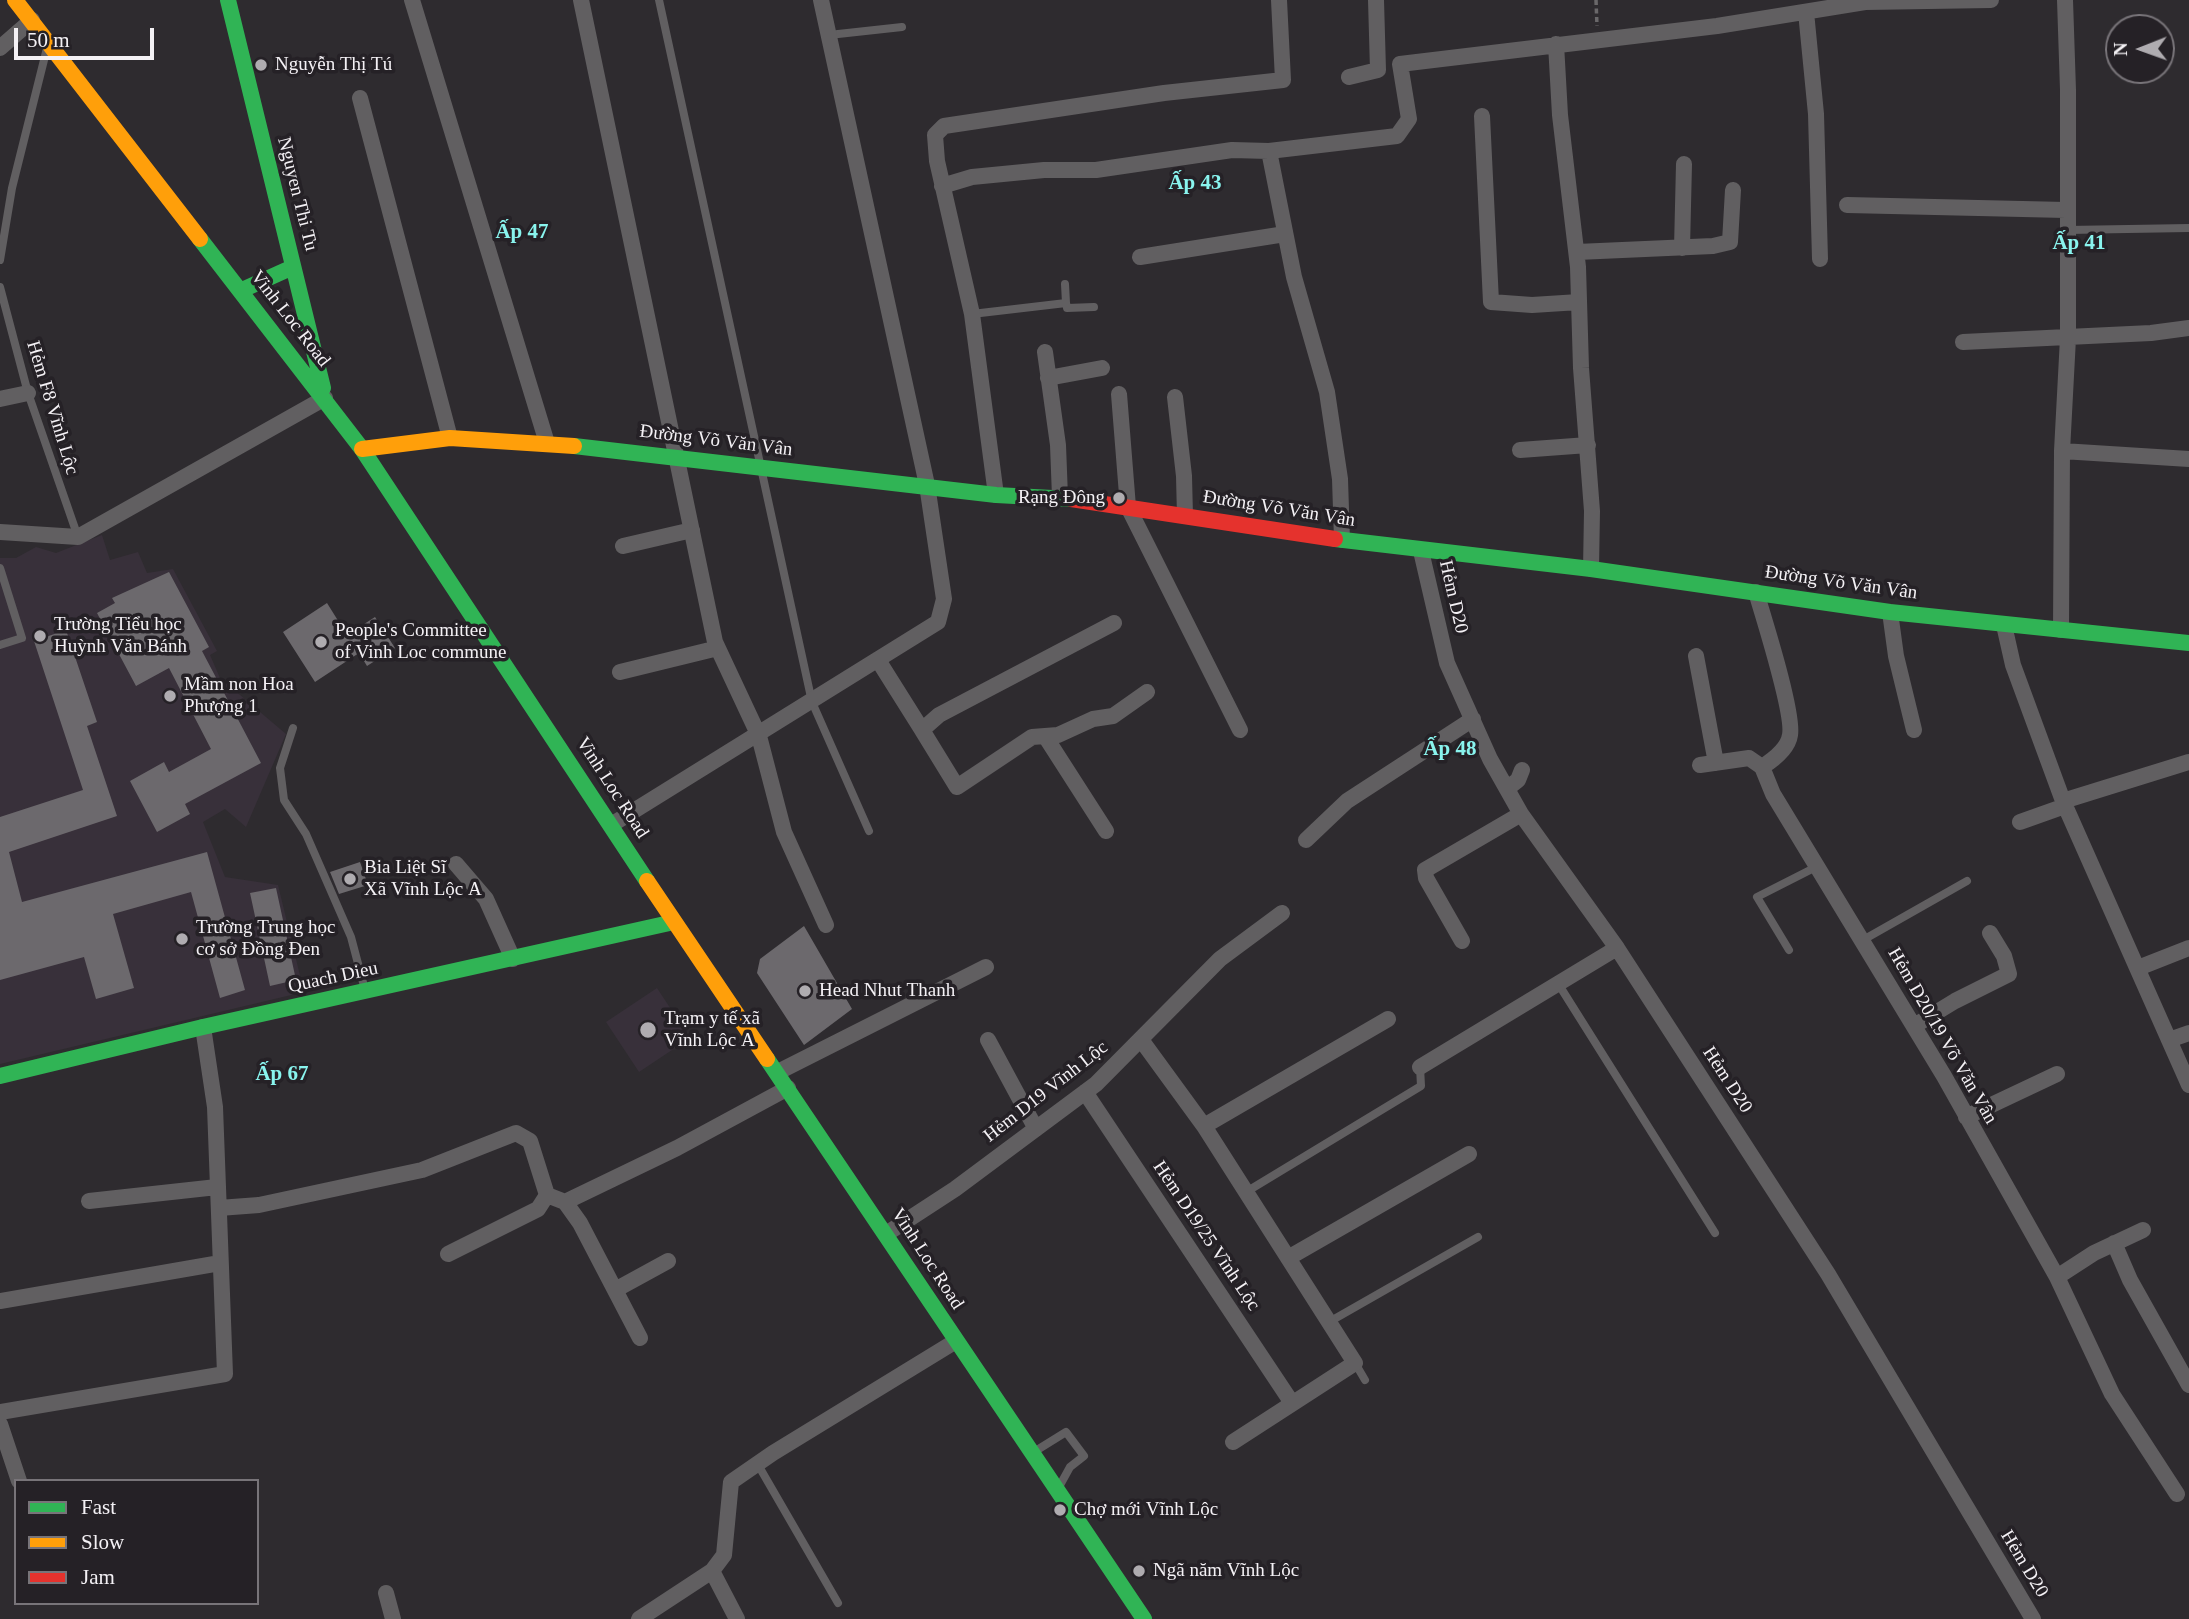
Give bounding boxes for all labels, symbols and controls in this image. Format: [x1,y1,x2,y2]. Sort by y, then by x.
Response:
scale bar [18,14,158,58]
north arrow [2105,14,2175,84]
text: 50 m [27,28,70,52]
text: N [2110,42,2131,56]
place label: Nguyễn Thị Tú [275,54,392,76]
marker: Nguyễn Thị Tú [253,57,269,73]
street label: Nguyen Thi Tu [272,135,322,253]
district label: Ấp 43 [1168,171,1222,197]
district label: Ấp 47 [495,220,549,246]
district label: Ấp 41 [2052,231,2106,257]
street label: Vinh Loc Road [245,266,335,372]
street label: Hẻm F8 Vĩnh Lộc [21,338,83,478]
street label: Đường Võ Văn Vân [638,420,794,462]
street label: Đường Võ Văn Vân [1201,486,1357,532]
place label: Rạng Đông [1018,487,1105,509]
marker: Rạng Đông [1111,490,1127,506]
street label: Hẻm D20 [1434,558,1472,636]
street label: Đường Võ Văn Vân [1763,561,1919,605]
place label: Trường Tiểu học Huỳnh Văn Bánh [54,614,187,658]
place label: People's Committee of Vinh Loc commune [335,620,506,664]
marker: Trường Tiểu học Huỳnh Văn Bánh [32,628,48,644]
marker: People's Committee of Vinh Loc commune [313,634,329,650]
place label: Mầm non Hoa Phượng 1 [184,674,294,718]
marker: Mầm non Hoa Phượng 1 [162,688,178,704]
street label: Vinh Loc Road [571,733,653,843]
district label: Ấp 48 [1423,737,1477,763]
place label: Bia Liệt Sĩ Xã Vĩnh Lộc A [364,857,482,901]
marker: Bia Liệt Sĩ Xã Vĩnh Lộc A [342,871,358,887]
place label: Trường Trung học cơ sở Đồng Đen [196,917,335,961]
marker: Trường Trung học cơ sở Đồng Đen [174,931,190,947]
street label: Hẻm D20/19 Võ Văn Vân [1882,944,2002,1128]
street label: Quach Dieu [286,957,380,999]
place label: Head Nhut Thanh [819,980,955,1002]
marker: Head Nhut Thanh [797,983,813,999]
place label: Trạm y tế xã Vĩnh Lộc A [664,1008,760,1052]
marker: Trạm y tế xã Vĩnh Lộc A [638,1020,658,1040]
street label: Hẻm D19 Vĩnh Lộc [979,1036,1113,1148]
street label: Hẻm D20 [1697,1043,1757,1117]
district label: Ấp 67 [255,1062,309,1088]
street label: Hẻm D19/25 Vĩnh Lộc [1147,1157,1265,1315]
street label: Vinh Loc Road [886,1204,968,1314]
legend [14,1479,259,1605]
text: Fast [81,1495,116,1519]
place label: Chợ mới Vĩnh Lộc [1074,1499,1218,1521]
marker: Chợ mới Vĩnh Lộc [1052,1502,1068,1518]
street label: Hẻm D20 [1995,1526,2053,1602]
text: Slow [81,1530,124,1554]
place label: Ngã năm Vĩnh Lộc [1153,1560,1299,1582]
marker: Ngã năm Vĩnh Lộc [1131,1563,1147,1579]
text: Jam [81,1565,115,1589]

